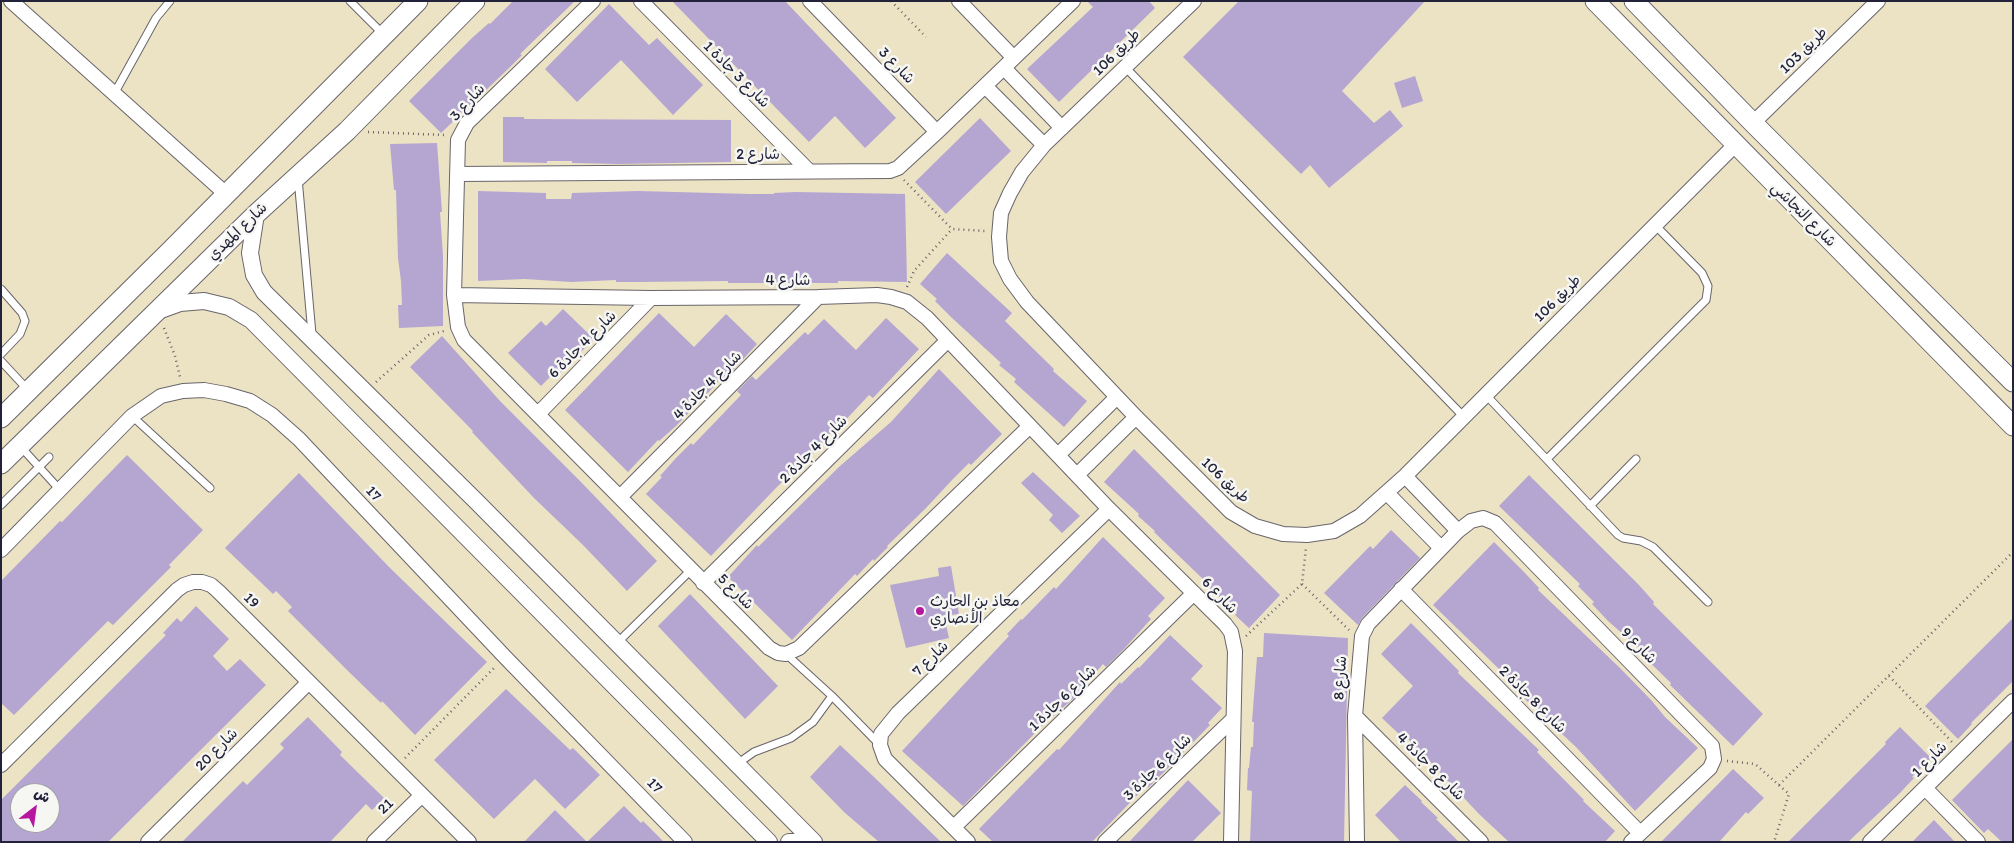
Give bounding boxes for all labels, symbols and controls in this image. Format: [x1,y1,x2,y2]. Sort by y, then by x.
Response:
street label: طريق 103 [1776,24,1832,78]
street label: طريق 106 [1090,26,1144,80]
street label: شارع 3 جادة 1 [699,38,773,112]
street label: شارع 3 [874,44,918,88]
street label: شارع 3 [447,81,489,125]
street label: شارع 2 [736,146,780,164]
street label: شارع النجاشي [1767,179,1839,251]
street label: شارع المهدي [205,199,271,265]
street label: شارع 4 [766,272,810,290]
street label: طريق 106 [1531,272,1585,326]
street label: شارع 4 جادة 6 [545,307,621,383]
street label: شارع 4 جادة 4 [670,348,746,424]
street label: شارع 4 جادة 2 [776,412,852,488]
street label: طريق 106 [1197,454,1253,508]
street label: 17 [362,483,384,505]
street label: شارع 5 [713,570,757,614]
street label: شارع 6 [1197,574,1241,618]
street label: 19 [239,589,263,613]
place label: معاذ بن الحارث الأنصاري [930,593,1020,628]
marker: معاذ بن الحارث الأنصاري [914,605,926,617]
street label: شارع 9 [1616,624,1660,668]
street label: شارع 7 [909,637,953,681]
street label: شارع 8 [1330,655,1352,701]
street label: شارع 6 جادة 1 [1026,662,1100,736]
street label: شارع 8 جادة 2 [1495,663,1569,737]
street label: شارع 20 [192,725,242,775]
street label: شارع 8 جادة 4 [1392,729,1468,805]
street label: شارع 6 جادة 3 [1120,731,1196,805]
street label: شارع 1 [1909,739,1951,781]
street label: 17 [643,775,665,797]
north arrow [10,783,60,833]
text: ش [31,784,53,807]
street label: 21 [374,795,398,819]

